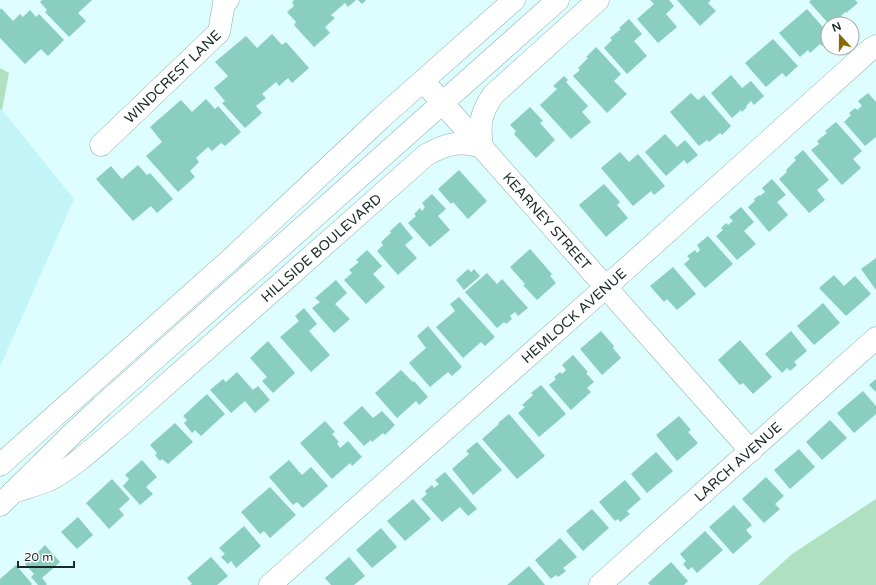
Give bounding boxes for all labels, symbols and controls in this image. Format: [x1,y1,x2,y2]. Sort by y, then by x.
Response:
north arrow [820,16,860,56]
text: N [830,19,843,35]
street label: WINDCREST LANE [121,27,225,127]
street label: KEARNEY STREET [499,169,595,274]
street label: HILLSIDE BOULEVARD [258,190,385,306]
street label: HEMLOCK AVENUE [518,265,630,367]
street label: LARCH AVENUE [691,418,785,506]
scale bar [18,543,74,569]
text: 20 m [24,550,53,564]

